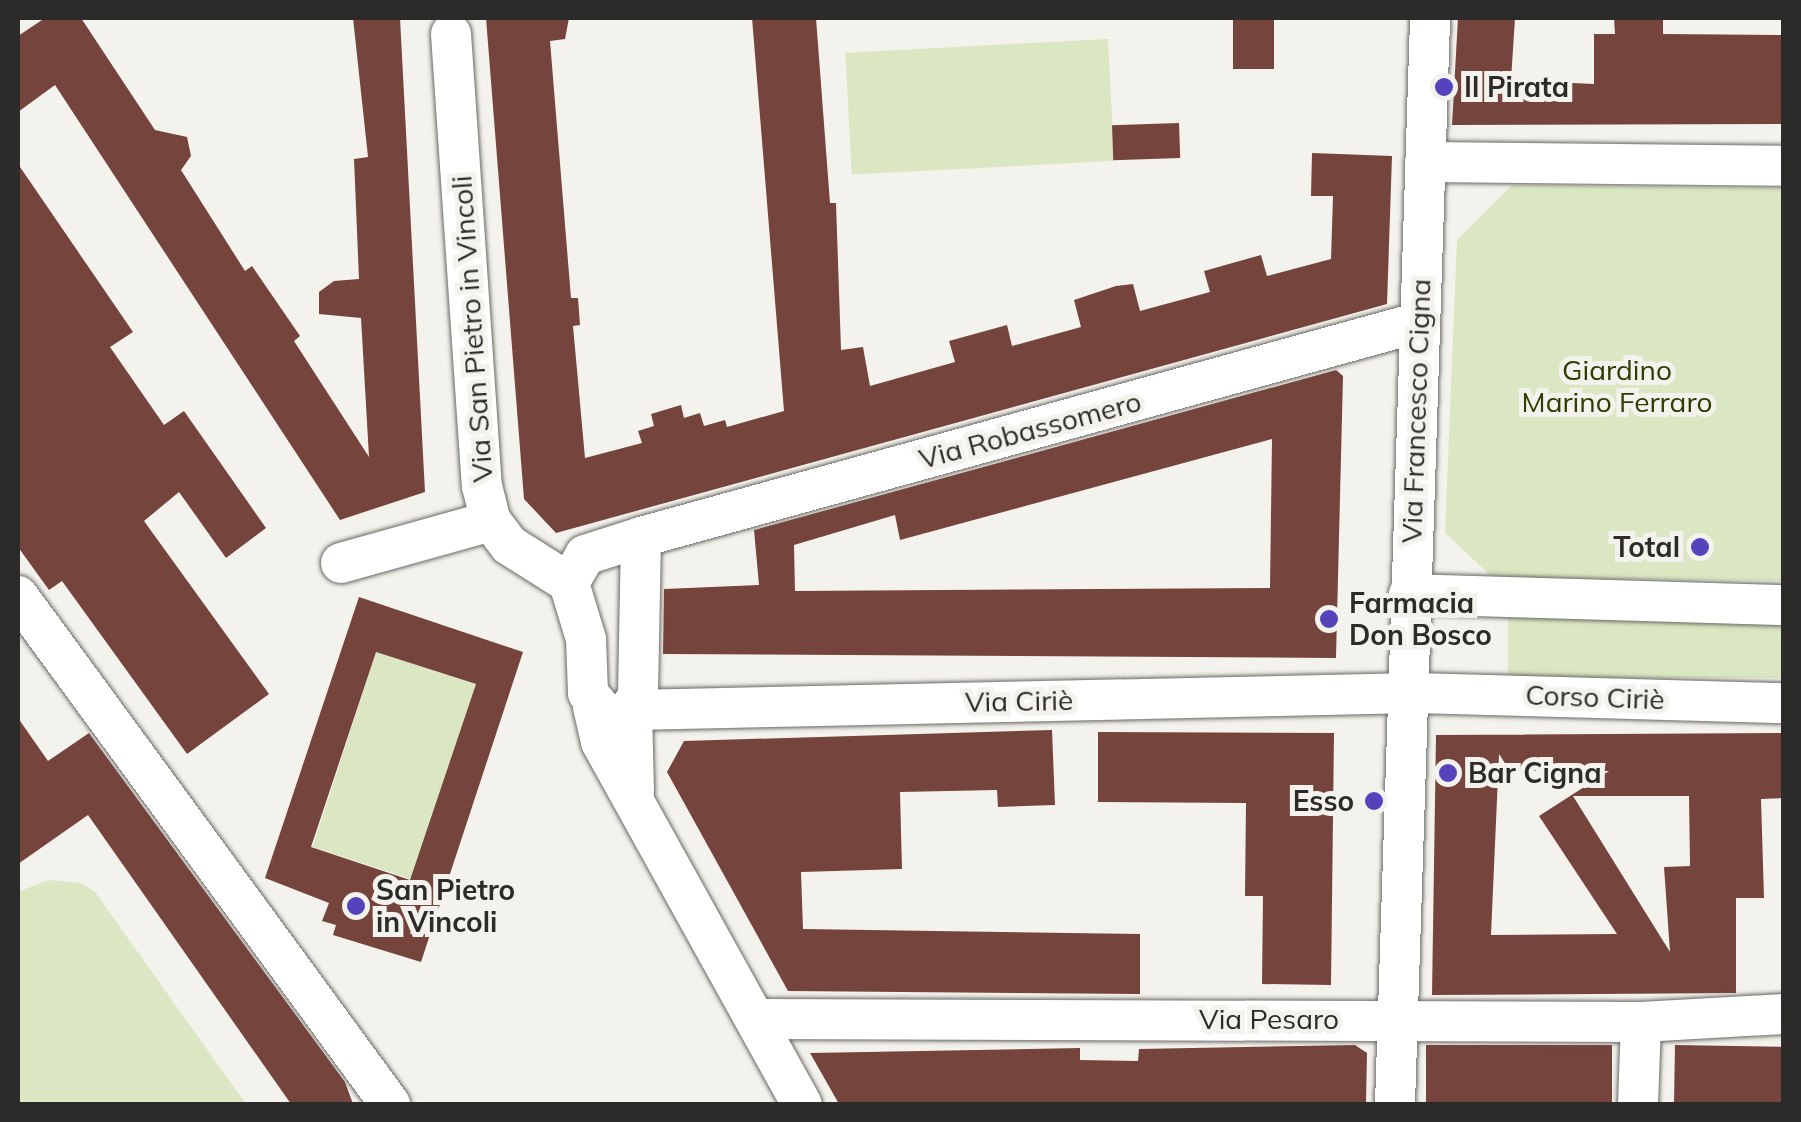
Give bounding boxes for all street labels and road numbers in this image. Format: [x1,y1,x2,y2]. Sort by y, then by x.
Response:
street label: Via San Pietro in Vincoli [445,175,499,483]
street label: Via Francesco Cigna [1395,278,1437,544]
street label: Via Robassomero [915,384,1145,476]
street label: Corso Ciriè [1525,678,1665,716]
street label: Via Ciriè [965,683,1073,719]
street label: Via Pesaro [1199,1002,1339,1036]

